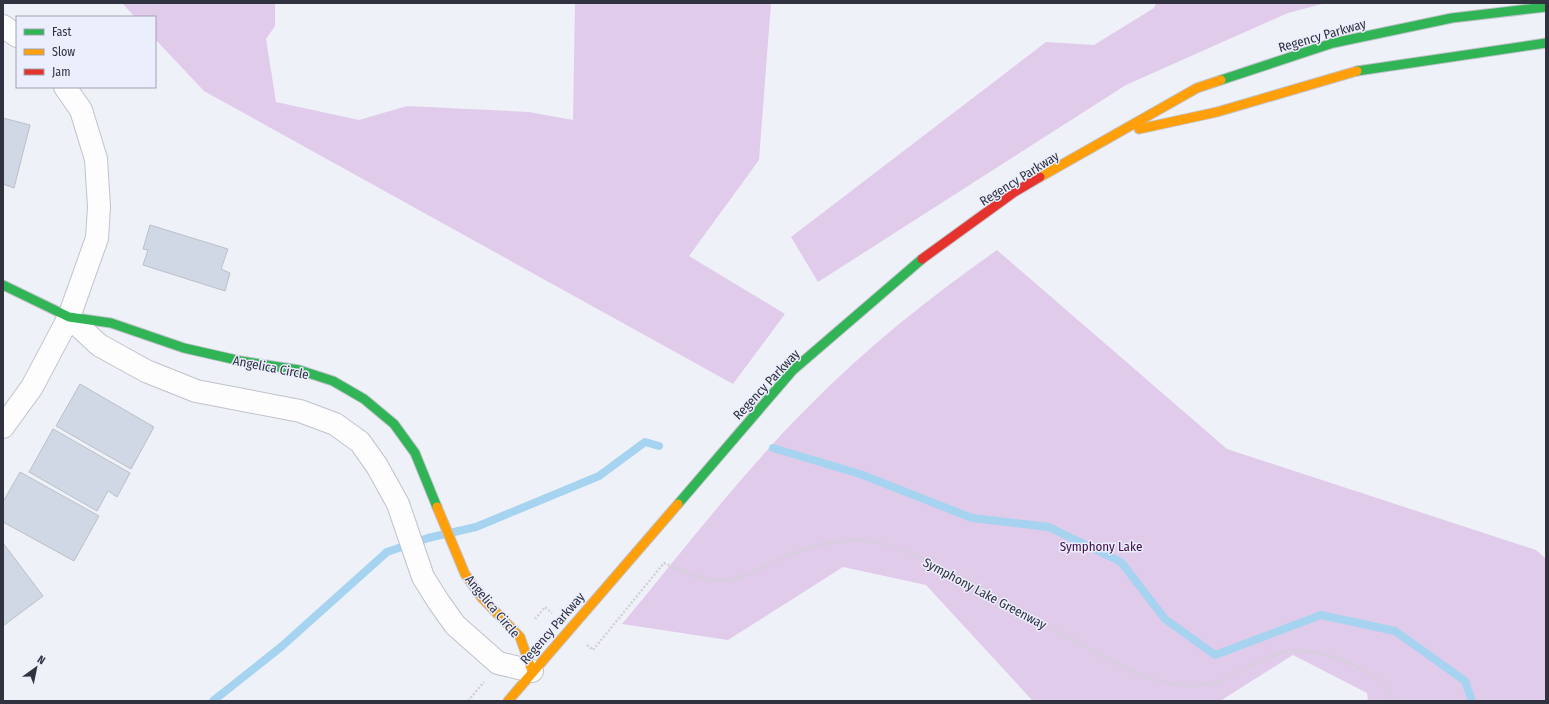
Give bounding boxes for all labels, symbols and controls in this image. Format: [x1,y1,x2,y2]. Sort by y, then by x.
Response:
legend [16,16,156,88]
street label: Regency Parkway [1277,16,1368,55]
text: Fast [52,25,71,39]
text: Slow [52,45,75,59]
text: Jam [52,65,70,79]
street label: Regency Parkway [977,148,1062,209]
street label: Regency Parkway [730,346,803,422]
street label: Angelica Circle [232,353,310,382]
park label: Symphony Lake [1060,539,1142,554]
street label: Symphony Lake Greenway [921,555,1049,632]
street label: Angelica Circle [462,572,523,641]
street label: Regency Parkway [517,589,588,667]
north arrow [16,648,56,688]
text: N [35,653,47,667]

